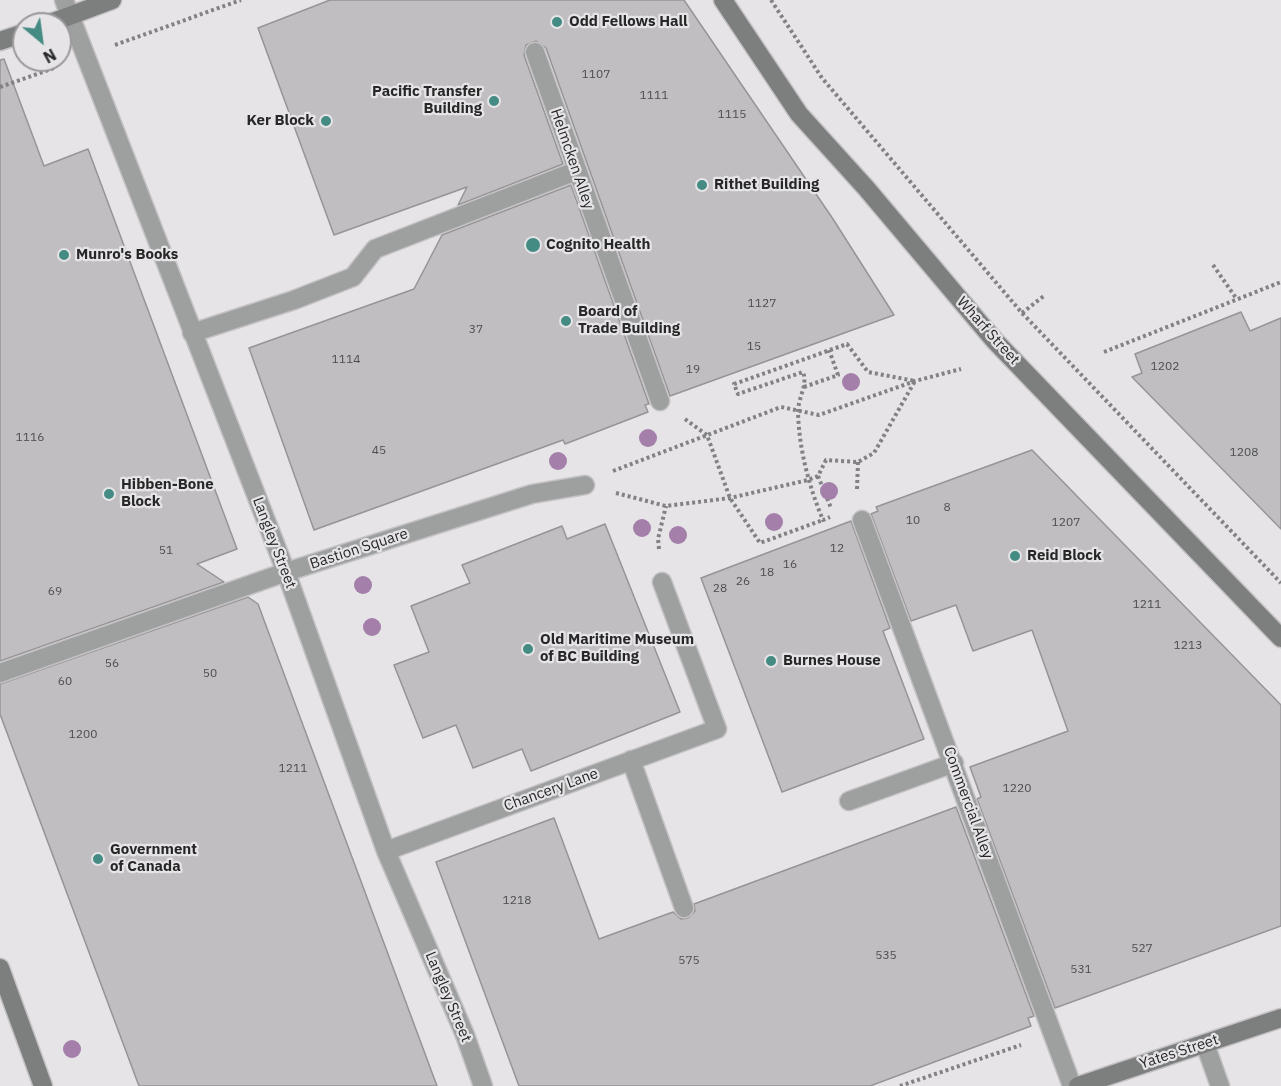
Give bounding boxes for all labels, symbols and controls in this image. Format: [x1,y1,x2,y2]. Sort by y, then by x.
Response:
north arrow [12,12,72,72]
place label: Odd Fellows Hall [569,13,688,31]
marker: Odd Fellows Hall [550,15,564,29]
text: N [40,44,60,68]
house number: 1107 [582,68,610,82]
place label: Pacific Transfer Building [372,83,482,118]
house number: 1111 [640,89,668,103]
marker: Pacific Transfer Building [487,94,501,108]
street label: Helmcken Alley [546,107,598,211]
house number: 1115 [718,108,746,122]
place label: Ker Block [246,112,314,130]
marker: Ker Block [319,114,333,128]
place label: Rithet Building [714,176,819,194]
marker: Rithet Building [695,178,709,192]
marker: Cognito Health [524,236,542,254]
place label: Cognito Health [546,236,650,254]
place label: Munro's Books [76,246,178,264]
marker: Munro's Books [57,248,71,262]
street label: Wharf Street [953,293,1023,369]
house number: 1127 [748,297,776,311]
place label: Board of Trade Building [578,303,680,338]
marker: Board of Trade Building [559,314,573,328]
house number: 37 [469,323,483,337]
house number: 15 [747,340,761,354]
house number: 1114 [332,353,360,367]
house number: 1202 [1151,360,1179,374]
house number: 19 [686,363,700,377]
house number: 1116 [16,431,44,445]
house number: 45 [372,444,386,458]
house number: 1208 [1230,446,1258,460]
place label: Hibben-Bone Block [121,476,214,511]
marker: Hibben-Bone Block [102,487,116,501]
street label: Langley Street [248,495,300,591]
house number: 8 [943,501,951,515]
house number: 10 [906,514,920,528]
house number: 1207 [1052,516,1080,530]
street label: Bastion Square [308,525,410,573]
house number: 12 [830,542,844,556]
house number: 51 [159,544,173,558]
place label: Reid Block [1027,547,1102,565]
marker: Reid Block [1008,549,1022,563]
house number: 16 [783,558,797,572]
house number: 18 [760,566,774,580]
house number: 26 [736,575,750,589]
house number: 28 [713,582,727,596]
house number: 69 [48,585,62,599]
house number: 1211 [1133,598,1161,612]
place label: Old Maritime Museum of BC Building [540,631,694,666]
house number: 1213 [1174,639,1202,653]
marker: Old Maritime Museum of BC Building [521,642,535,656]
place label: Burnes House [783,652,881,670]
marker: Burnes House [764,654,778,668]
house number: 56 [105,657,119,671]
house number: 50 [203,667,217,681]
house number: 60 [58,675,72,689]
house number: 1200 [69,728,97,742]
street label: Commercial Alley [939,745,997,861]
house number: 1211 [279,762,307,776]
street label: Chancery Lane [501,765,601,815]
house number: 1220 [1003,782,1031,796]
place label: Government of Canada [110,841,197,876]
marker: Government of Canada [91,852,105,866]
house number: 1218 [503,894,531,908]
house number: 527 [1131,942,1153,956]
street label: Langley Street [421,949,475,1045]
house number: 535 [875,949,897,963]
house number: 575 [678,954,700,968]
house number: 531 [1070,963,1092,977]
street label: Yates Street [1137,1031,1221,1073]

